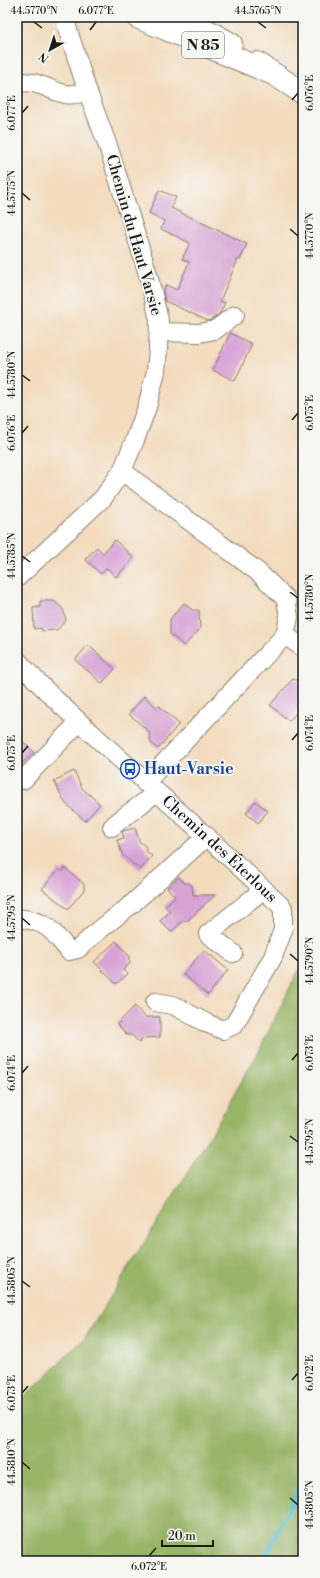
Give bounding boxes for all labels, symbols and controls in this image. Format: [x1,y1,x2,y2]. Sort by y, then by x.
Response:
text: 44.5770°N [10,5,58,17]
text: 6.077°E [78,5,114,17]
text: 44.5765°N [235,5,282,17]
north arrow [30,30,70,70]
road number: N 85 [182,32,224,58]
text: N [36,49,52,65]
text: 6.076°E [304,75,316,111]
text: 6.077°E [6,95,18,131]
street label: Chemin du Haut Varsie [101,152,167,318]
text: 44.5775°N [6,169,18,216]
text: 44.5770°N [304,212,316,260]
text: 44.5780°N [6,350,18,399]
text: 6.075°E [304,395,316,431]
text: 6.076°E [6,415,18,451]
text: 44.5785°N [6,532,18,580]
text: 44.5780°N [304,573,316,622]
text: 6.074°E [304,715,316,751]
text: 6.075°E [6,735,18,771]
bus stop icon: Haut-Varsie [119,758,141,780]
place label: Haut-Varsie [144,759,234,779]
street label: Chemin des Éterlous [158,791,281,907]
text: 44.5795°N [6,894,18,942]
text: 44.5790°N [304,936,316,985]
text: 6.073°E [304,1035,316,1071]
text: 6.074°E [6,1055,18,1091]
text: 44.5795°N [304,1118,316,1166]
text: 44.5805°N [6,1256,18,1306]
text: 6.072°E [304,1355,316,1391]
text: 6.073°E [6,1375,18,1411]
text: 44.5810°N [6,1438,18,1486]
text: 44.5805°N [304,1480,316,1530]
scale bar [162,1522,213,1548]
text: 20 m [168,1529,196,1544]
text: 6.072°E [131,1561,167,1573]

